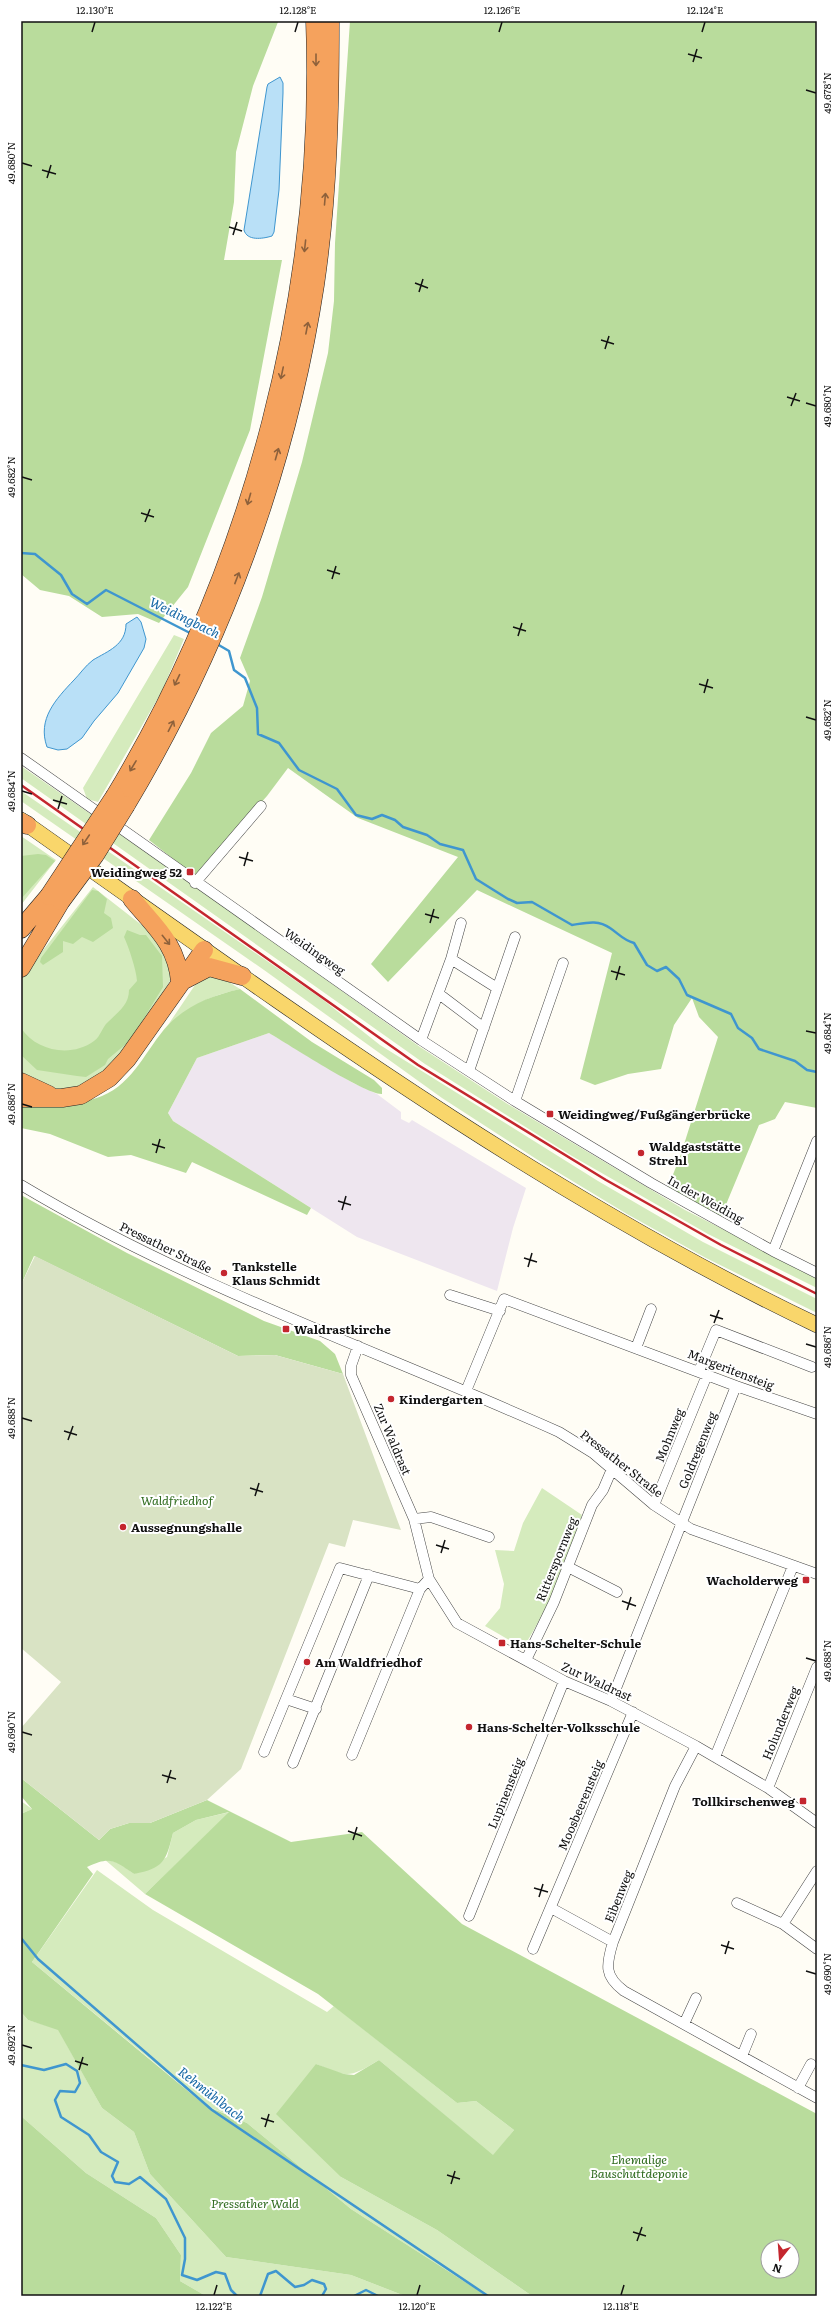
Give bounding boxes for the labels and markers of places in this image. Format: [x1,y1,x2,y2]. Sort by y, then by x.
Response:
place label: Weidingweg 52 [91,863,183,881]
marker: Weidingweg 52 [185,867,195,877]
place label: Weidingweg/Fußgängerbrücke [558,1105,751,1123]
marker: Weidingweg/Fußgängerbrücke [545,1109,555,1119]
place label: Waldgaststätte Strehl [649,1137,741,1169]
marker: Waldgaststätte Strehl [636,1148,646,1158]
place label: Tankstelle Klaus Schmidt [232,1257,321,1289]
marker: Tankstelle Klaus Schmidt [219,1268,229,1278]
place label: Waldrastkirche [294,1320,391,1338]
marker: Waldrastkirche [281,1324,291,1334]
place label: Kindergarten [399,1390,483,1408]
marker: Kindergarten [386,1394,396,1404]
place label: Aussegnungshalle [131,1518,242,1536]
marker: Aussegnungshalle [118,1522,128,1532]
place label: Wacholderweg [706,1571,799,1589]
marker: Wacholderweg [801,1575,811,1585]
place label: Hans-Schelter-Schule [510,1634,641,1652]
marker: Hans-Schelter-Schule [497,1638,507,1648]
place label: Am Waldfriedhof [315,1653,424,1671]
marker: Am Waldfriedhof [302,1657,312,1667]
place label: Hans-Schelter-Volksschule [477,1718,640,1736]
marker: Hans-Schelter-Volksschule [464,1722,474,1732]
place label: Tollkirschenweg [692,1792,796,1810]
marker: Tollkirschenweg [798,1796,808,1806]

